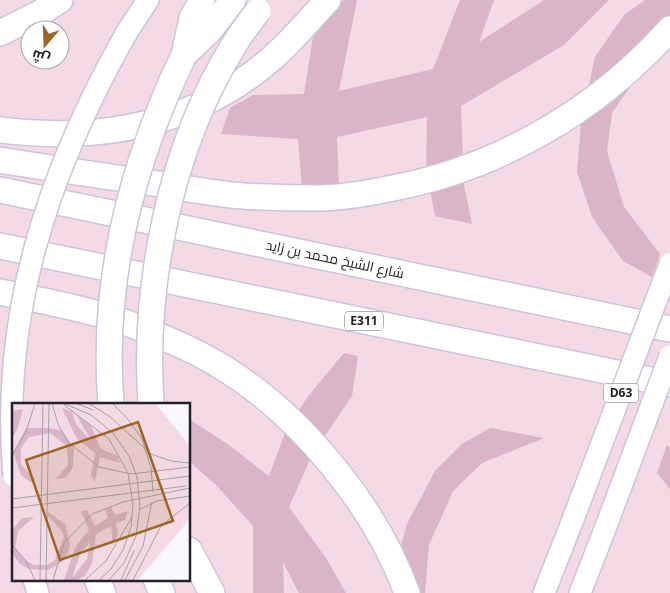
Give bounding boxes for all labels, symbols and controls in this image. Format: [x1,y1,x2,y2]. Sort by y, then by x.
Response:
north arrow [20,20,70,70]
text: ش [29,46,52,70]
street label: شارع الشيخ محمد بن زايد [264,235,406,282]
road number: E311 [345,312,383,331]
road number: D63 [604,383,638,402]
inset map [12,403,190,580]

